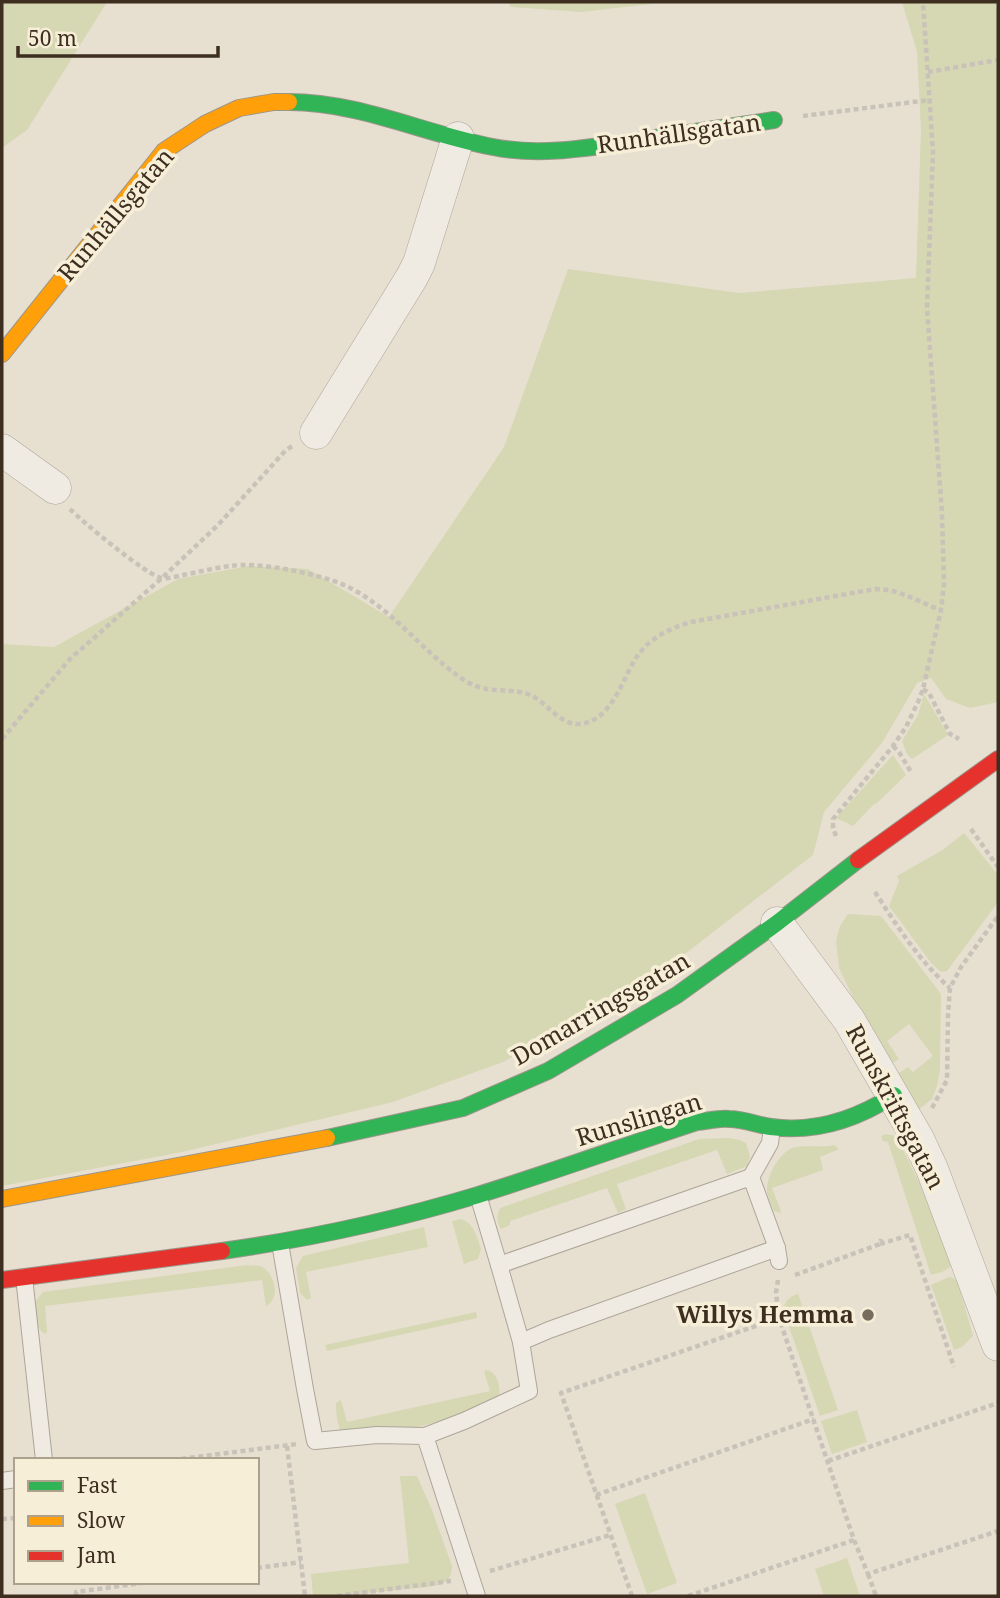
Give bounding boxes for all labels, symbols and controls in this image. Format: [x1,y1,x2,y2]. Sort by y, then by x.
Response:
scale bar [18,14,217,58]
text: 50 m [28,24,77,52]
street label: Runhällsgatan [595,105,763,160]
street label: Runhällsgatan [49,140,180,288]
street label: Domarringsgatan [505,943,695,1072]
street label: Runskriftsgatan [839,1018,954,1195]
street label: Runslingan [572,1084,705,1153]
place label: Willys Hemma [676,1297,854,1330]
marker: Willys Hemma [860,1307,876,1323]
legend [14,1458,259,1584]
text: Fast [77,1471,117,1499]
text: Slow [77,1506,126,1534]
text: Jam [76,1541,116,1569]

